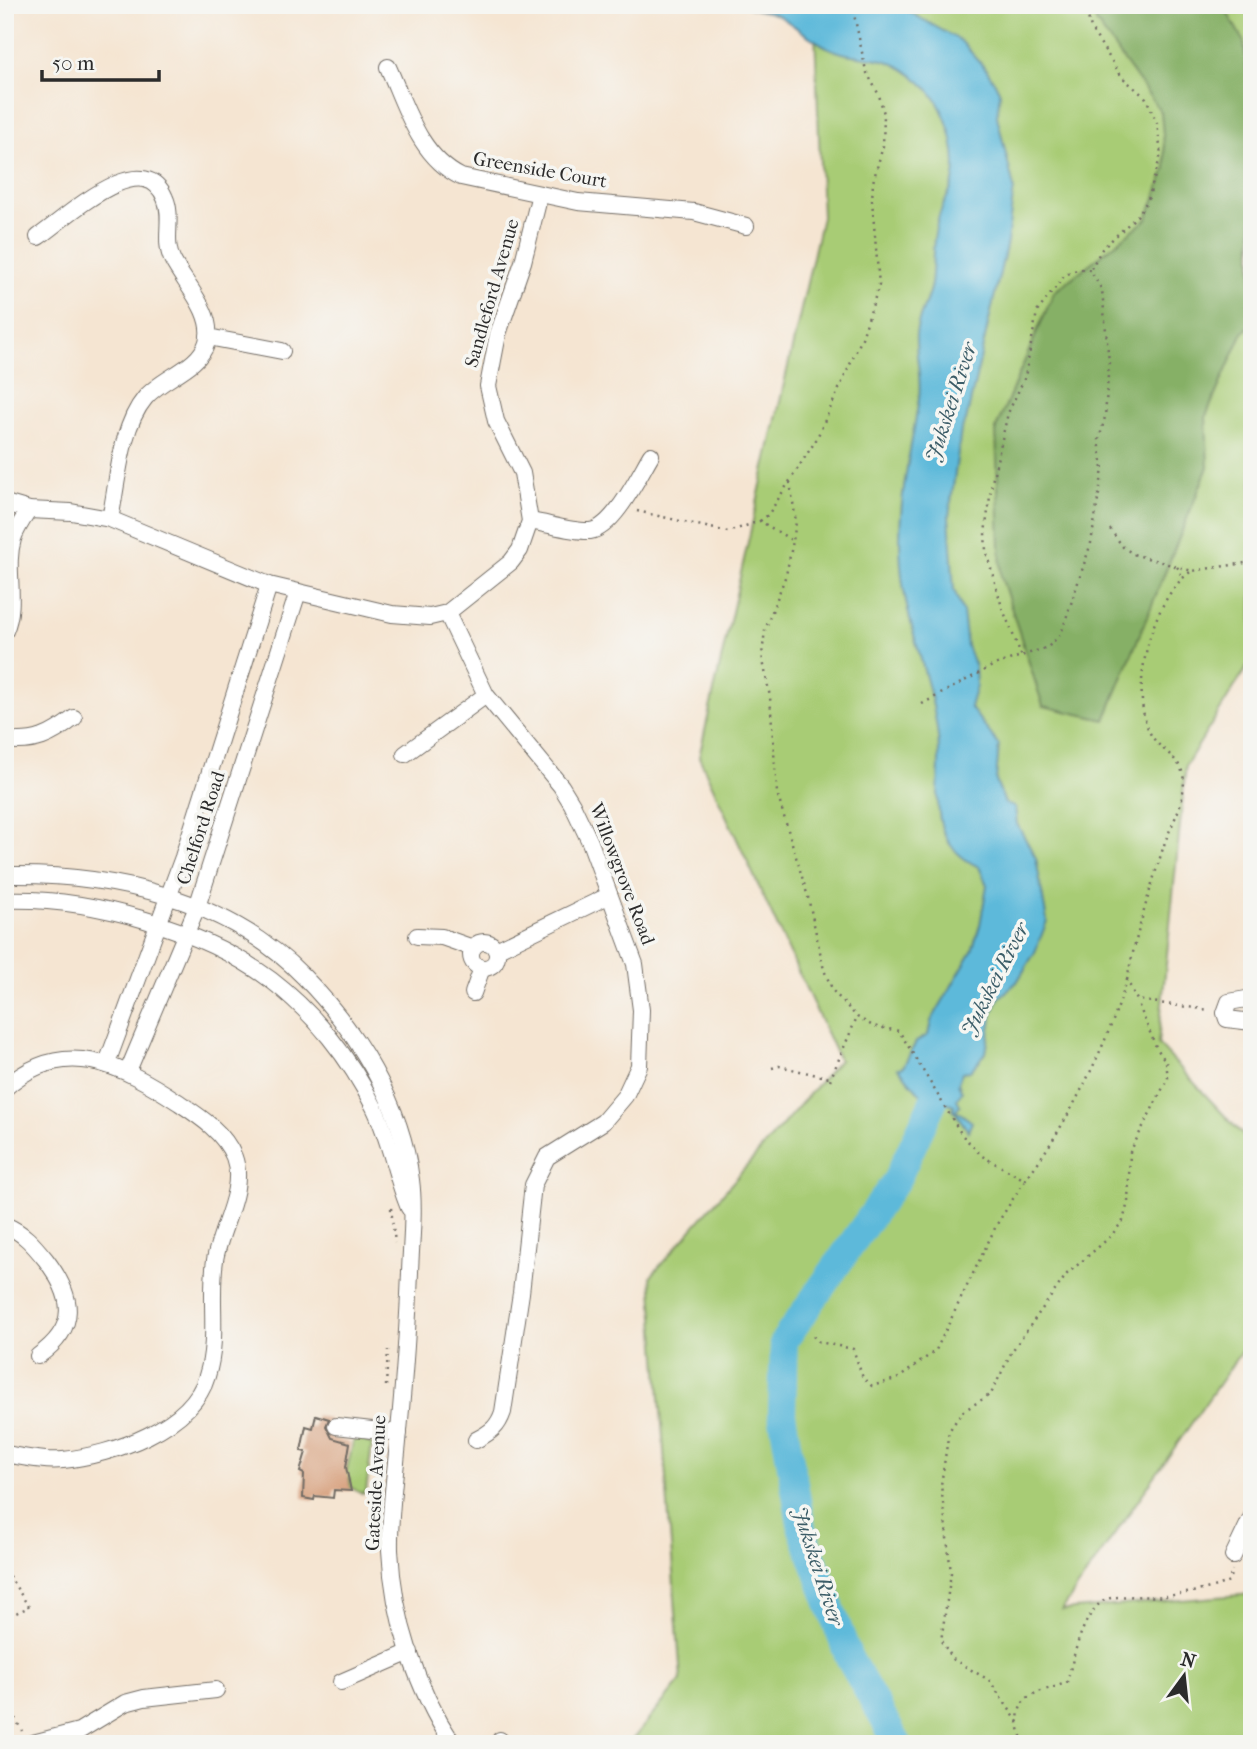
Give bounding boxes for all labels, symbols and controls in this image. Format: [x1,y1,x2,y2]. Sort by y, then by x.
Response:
scale bar [42,38,159,82]
text: 50 m [52,51,95,75]
street label: Greenside Court [471,147,609,193]
street label: Sandleford Avenue [460,216,524,370]
water label: Jukskei River [920,338,982,464]
street label: Chelford Road [172,768,230,887]
street label: Willowgrove Road [584,799,659,949]
water label: Jukskei River [956,917,1034,1040]
street label: Gateside Avenue [361,1414,391,1552]
water label: Jukskei River [787,1504,849,1630]
north arrow [1148,1640,1218,1710]
text: N [1178,1648,1199,1673]

